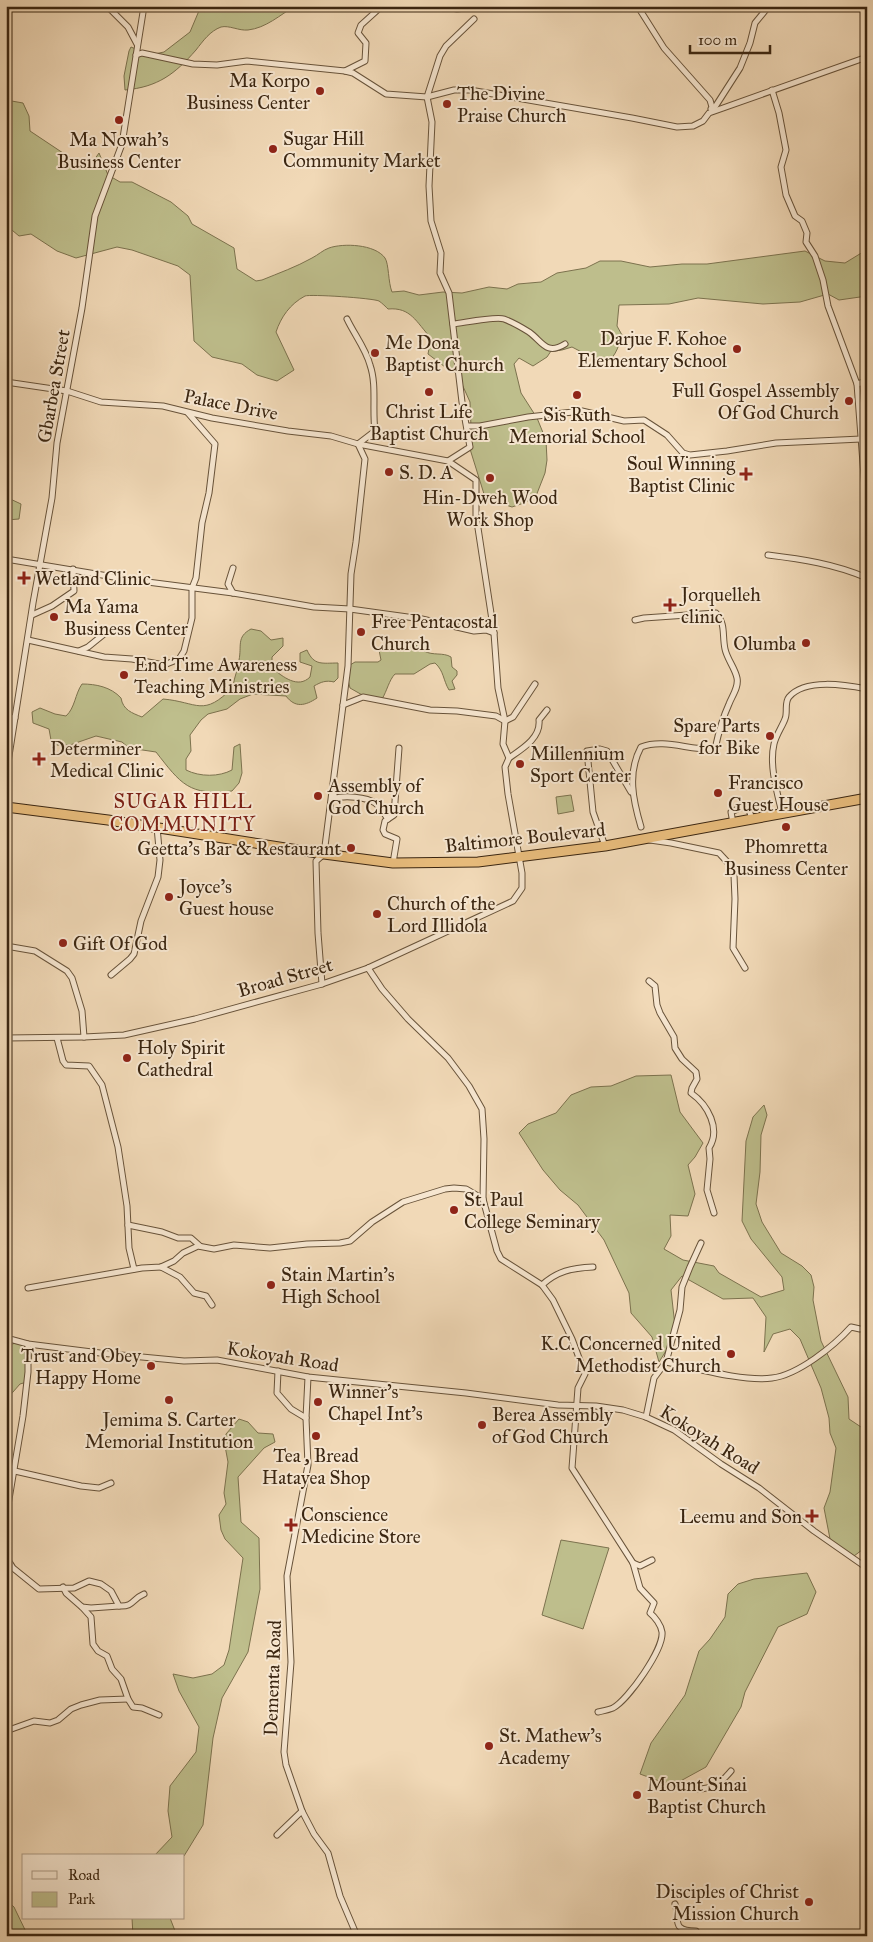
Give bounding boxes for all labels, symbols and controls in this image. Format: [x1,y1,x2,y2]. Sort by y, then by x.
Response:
scale bar [690,22,770,54]
text: 100 m [698,31,738,49]
place label: Ma Korpo Business Center [186,69,311,114]
place label: The Divine Praise Church [457,82,567,127]
marker: Ma Korpo Business Center [314,85,326,97]
marker: The Divine Praise Church [441,98,453,110]
marker: Ma Nowah's Business Center [113,114,125,126]
place label: Sugar Hill Community Market [283,127,441,172]
place label: Ma Nowah's Business Center [57,128,182,173]
marker: Sugar Hill Community Market [267,143,279,155]
street label: Gbarbea Street [32,327,75,445]
place label: Darjue F. Kohoe Elementary School [578,327,728,372]
place label: Me Dona Baptist Church [385,331,504,376]
marker: Darjue F. Kohoe Elementary School [731,343,743,355]
marker: Me Dona Baptist Church [369,347,381,359]
place label: Full Gospel Assembly Of God Church [672,379,840,424]
street label: Palace Drive [182,384,280,425]
marker: Christ Life Baptist Church [423,386,435,398]
marker: Sis Ruth Memorial School [571,389,583,401]
marker: Full Gospel Assembly Of God Church [843,395,855,407]
place label: Christ Life Baptist Church [370,400,489,445]
place label: Sis Ruth Memorial School [509,403,646,448]
place label: Soul Winning Baptist Clinic [627,452,735,497]
place label: S. D. A [399,461,453,484]
marker: S. D. A [383,466,395,478]
marker: Soul Winning Baptist Clinic [739,467,753,481]
marker: Hin-Dweh Wood Work Shop [484,472,496,484]
place label: Hin-Dweh Wood Work Shop [422,486,558,531]
place label: Wetland Clinic [35,567,151,590]
marker: Wetland Clinic [17,571,31,585]
place label: Jorquelleh clinic [679,583,761,628]
place label: Ma Yama Business Center [64,595,189,640]
marker: Jorquelleh clinic [663,598,677,612]
place label: Free Pentacostal Church [371,610,499,655]
marker: Ma Yama Business Center [48,611,60,623]
marker: Free Pentacostal Church [355,626,367,638]
place label: Olumba [733,632,797,655]
marker: Olumba [800,637,812,649]
place label: End Time Awareness Teaching Ministries [134,653,297,699]
marker: End Time Awareness Teaching Ministries [118,669,130,681]
place label: Spare Parts for Bike [673,714,760,759]
marker: Spare Parts for Bike [764,730,776,742]
place label: Determiner Medical Clinic [50,737,164,782]
place label: Millennium Sport Center [530,742,632,787]
marker: Determiner Medical Clinic [32,752,46,766]
marker: Millennium Sport Center [514,758,526,770]
place label: Francisco Guest House [728,771,829,816]
place label: Assembly of God Church [327,774,425,819]
marker: Francisco Guest House [712,787,724,799]
district label: SUGAR HILL COMMUNITY [110,789,257,836]
marker: Assembly of God Church [312,790,324,802]
street label: Baltimore Boulevard [444,818,607,857]
marker: Phomretta Business Center [780,821,792,833]
place label: Phomretta Business Center [724,835,849,880]
place label: Geetta's Bar & Restaurant [137,837,341,860]
marker: Geetta's Bar & Restaurant [345,842,357,854]
place label: Joyce's Guest house [177,875,274,920]
marker: Joyce's Guest house [163,891,175,903]
place label: Church of the Lord Illidola [387,892,496,937]
marker: Church of the Lord Illidola [371,908,383,920]
place label: Gift Of God [73,932,168,955]
marker: Gift Of God [57,937,69,949]
street label: Broad Street [235,953,336,1002]
place label: Holy Spirit Cathedral [137,1036,226,1081]
marker: Holy Spirit Cathedral [121,1052,133,1064]
place label: St. Paul College Seminary [464,1188,601,1234]
marker: St. Paul College Seminary [448,1204,460,1216]
place label: Stain Martin's High School [281,1263,395,1309]
marker: Stain Martin's High School [265,1279,277,1291]
place label: K.C. Concerned United Methodist Church [540,1332,721,1377]
street label: Kokoyah Road [225,1336,341,1377]
place label: Trust and Obey Happy Home [21,1344,142,1389]
marker: K.C. Concerned United Methodist Church [725,1348,737,1360]
marker: Trust and Obey Happy Home [145,1360,157,1372]
place label: Winner's Chapel Int's [328,1380,423,1425]
marker: Jemima S. Carter Memorial Institution [163,1394,175,1406]
marker: Winner's Chapel Int's [312,1396,324,1408]
street label: Kokoyah Road [656,1400,764,1479]
place label: Berea Assembly of God Church [492,1403,614,1448]
place label: Jemima S. Carter Memorial Institution [85,1408,253,1453]
marker: Berea Assembly of God Church [476,1419,488,1431]
marker: Tea , Bread Hatayea Shop [310,1430,322,1442]
place label: Tea , Bread Hatayea Shop [262,1444,370,1489]
place label: Conscience Medicine Store [301,1503,421,1548]
place label: Leemu and Son [679,1505,802,1528]
marker: Leemu and Son [806,1510,818,1522]
marker: Conscience Medicine Store [285,1519,297,1531]
street label: Dementa Road [259,1619,286,1737]
place label: St. Mathew's Academy [498,1724,602,1769]
marker: St. Mathew's Academy [483,1740,495,1752]
place label: Mount Sinai Baptist Church [647,1773,766,1818]
marker: Mount Sinai Baptist Church [631,1789,643,1801]
legend [22,1854,185,1920]
text: Road [68,1866,100,1884]
place label: Disciples of Christ Mission Church [656,1880,799,1925]
text: Park [68,1890,95,1908]
marker: Disciples of Christ Mission Church [803,1896,815,1908]

